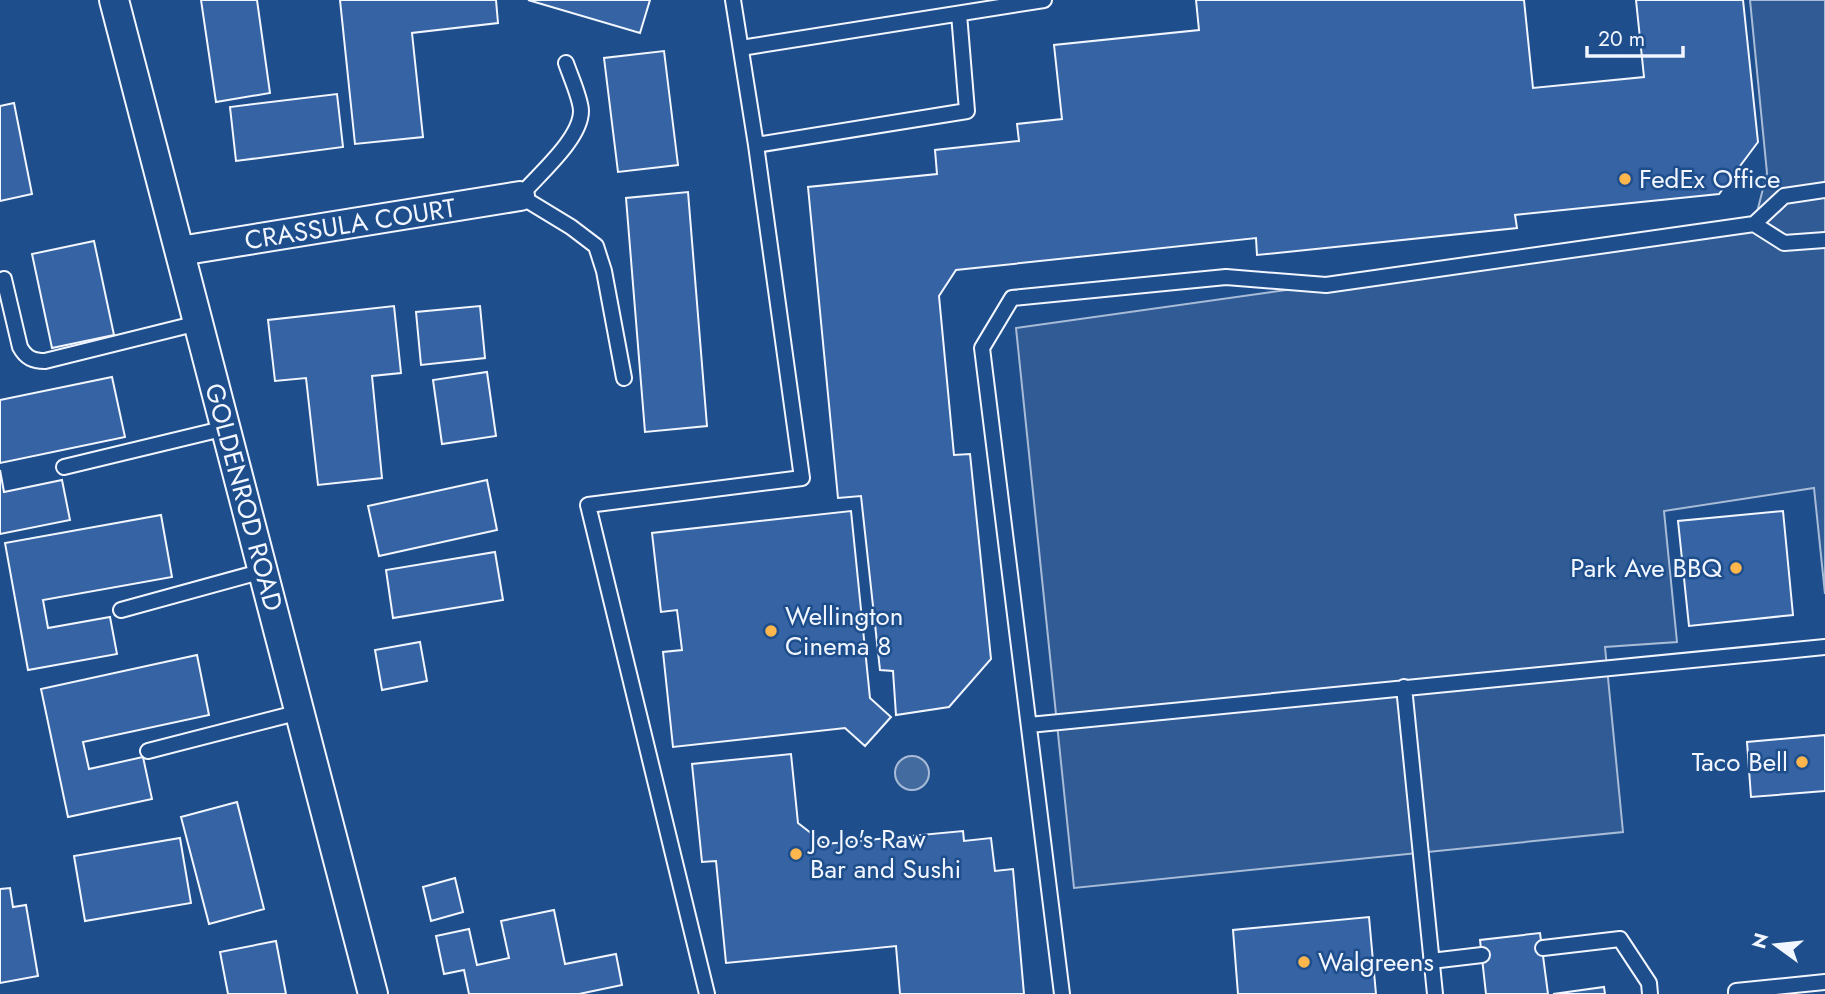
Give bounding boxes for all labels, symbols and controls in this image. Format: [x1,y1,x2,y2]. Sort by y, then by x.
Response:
scale bar [1587,14,1683,58]
text: 20 m [1598,24,1645,54]
place label: FedEx Office [1639,160,1780,198]
marker: FedEx Office [1617,171,1633,187]
street label: CRASSULA COURT [242,189,458,259]
street label: GOLDENROD ROAD [195,379,293,615]
place label: Park Ave BBQ [1570,549,1722,587]
marker: Park Ave BBQ [1728,560,1744,576]
place label: Wellington Cinema 8 [785,597,903,665]
marker: Wellington Cinema 8 [763,623,779,639]
place label: Taco Bell [1692,743,1788,781]
marker: Taco Bell [1794,754,1810,770]
place label: Jo Jo's Raw Bar and Sushi [807,820,961,888]
marker: Jo Jo's Raw Bar and Sushi [788,846,804,862]
north arrow [1741,910,1811,980]
text: N [1745,930,1775,952]
place label: Walgreens [1318,943,1434,981]
marker: Walgreens [1296,954,1312,970]

